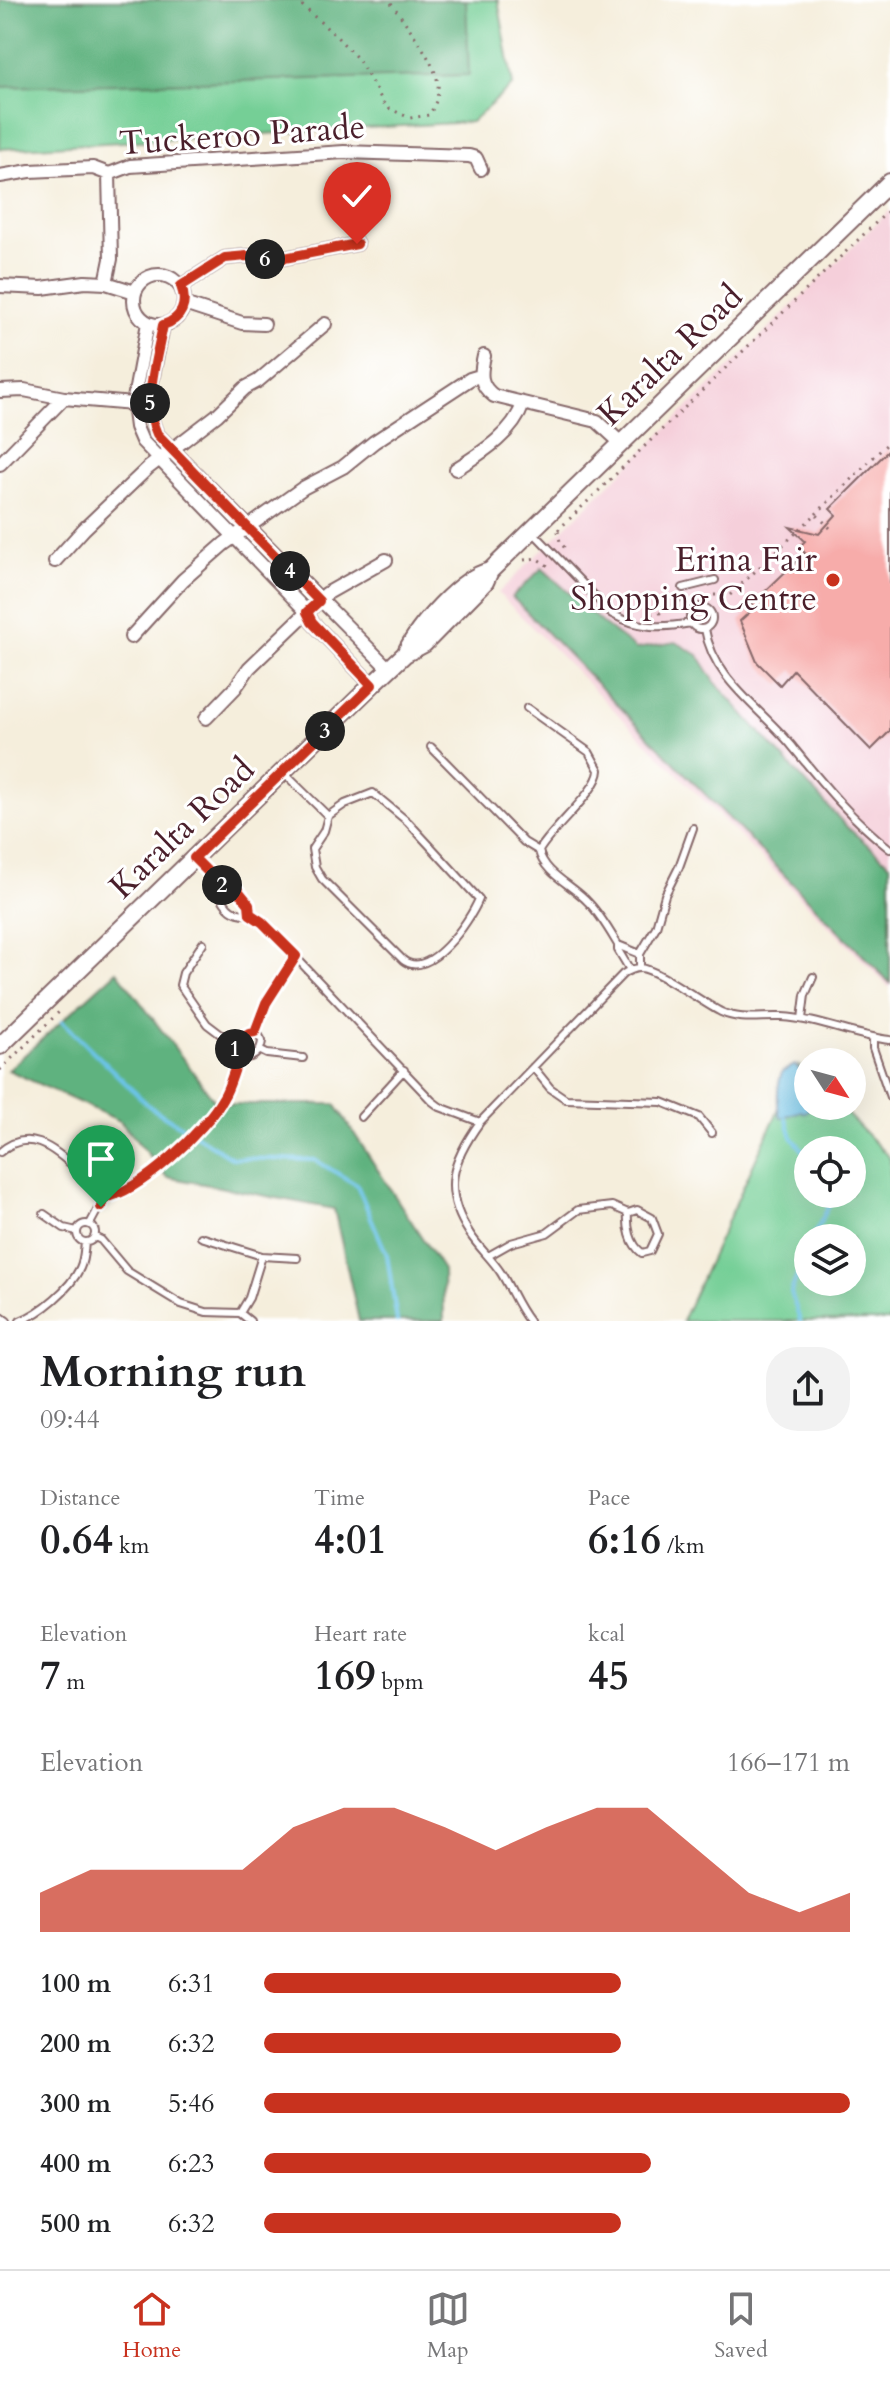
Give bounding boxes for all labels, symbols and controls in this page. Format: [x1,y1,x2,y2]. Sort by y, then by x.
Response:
street label: Tuckeroo Parade [117,103,367,167]
pin [323,162,391,244]
icon: check [335,174,379,218]
pin: 6 [245,239,285,279]
text: 6 [259,244,271,274]
street label: Karalta Road [587,274,753,436]
pin: 5 [130,383,170,423]
text: 5 [144,388,156,418]
place label: Erina Fair Shopping Centre [570,537,818,622]
pin: 4 [270,551,310,591]
text: 4 [284,556,296,586]
marker: Erina Fair Shopping Centre [824,571,842,589]
pin: 3 [305,711,345,751]
text: 3 [319,716,331,746]
street label: Karalta Road [99,747,265,909]
pin: 2 [202,865,242,905]
text: 2 [216,870,228,900]
pin: 1 [215,1029,255,1069]
text: 1 [229,1034,241,1064]
north arrow [794,1048,866,1120]
map controls [794,1048,866,1296]
pin [67,1125,135,1207]
button: locate [794,1136,866,1208]
icon: arrive [79,1137,123,1181]
button: layers [794,1224,866,1296]
text: Morning run [40,1342,306,1402]
button: share [766,1347,850,1431]
text: 09:44 [40,1402,100,1437]
text: Distance [40,1483,120,1513]
text: Time [314,1483,365,1513]
text: Pace [588,1483,631,1513]
text: 0.64 [40,1513,113,1568]
text: 4:01 [314,1513,387,1568]
text: 6:16 [588,1513,661,1568]
text: km [113,1531,149,1561]
text: /km [661,1531,705,1561]
text: Elevation [40,1619,127,1649]
text: Heart rate [314,1619,407,1649]
text: kcal [588,1619,625,1649]
text: 7 [40,1649,61,1704]
text: 169 [314,1649,375,1704]
text: 45 [588,1649,629,1704]
text: m [61,1667,85,1697]
text: bpm [375,1667,424,1697]
text: Elevation [40,1745,143,1780]
text: 166–171 m [727,1745,850,1780]
text: 100 m [40,1966,111,2001]
text: 6:31 [168,1966,215,2001]
text: 200 m [40,2026,111,2061]
text: 6:32 [168,2026,215,2061]
text: 300 m [40,2086,111,2121]
text: 5:46 [168,2086,215,2121]
text: 400 m [40,2146,111,2181]
text: 6:23 [168,2146,215,2181]
text: 500 m [40,2206,111,2241]
text: 6:32 [168,2206,215,2241]
tab: Home [122,2287,181,2365]
tab: Map [426,2287,470,2365]
tab: Saved [714,2287,768,2365]

